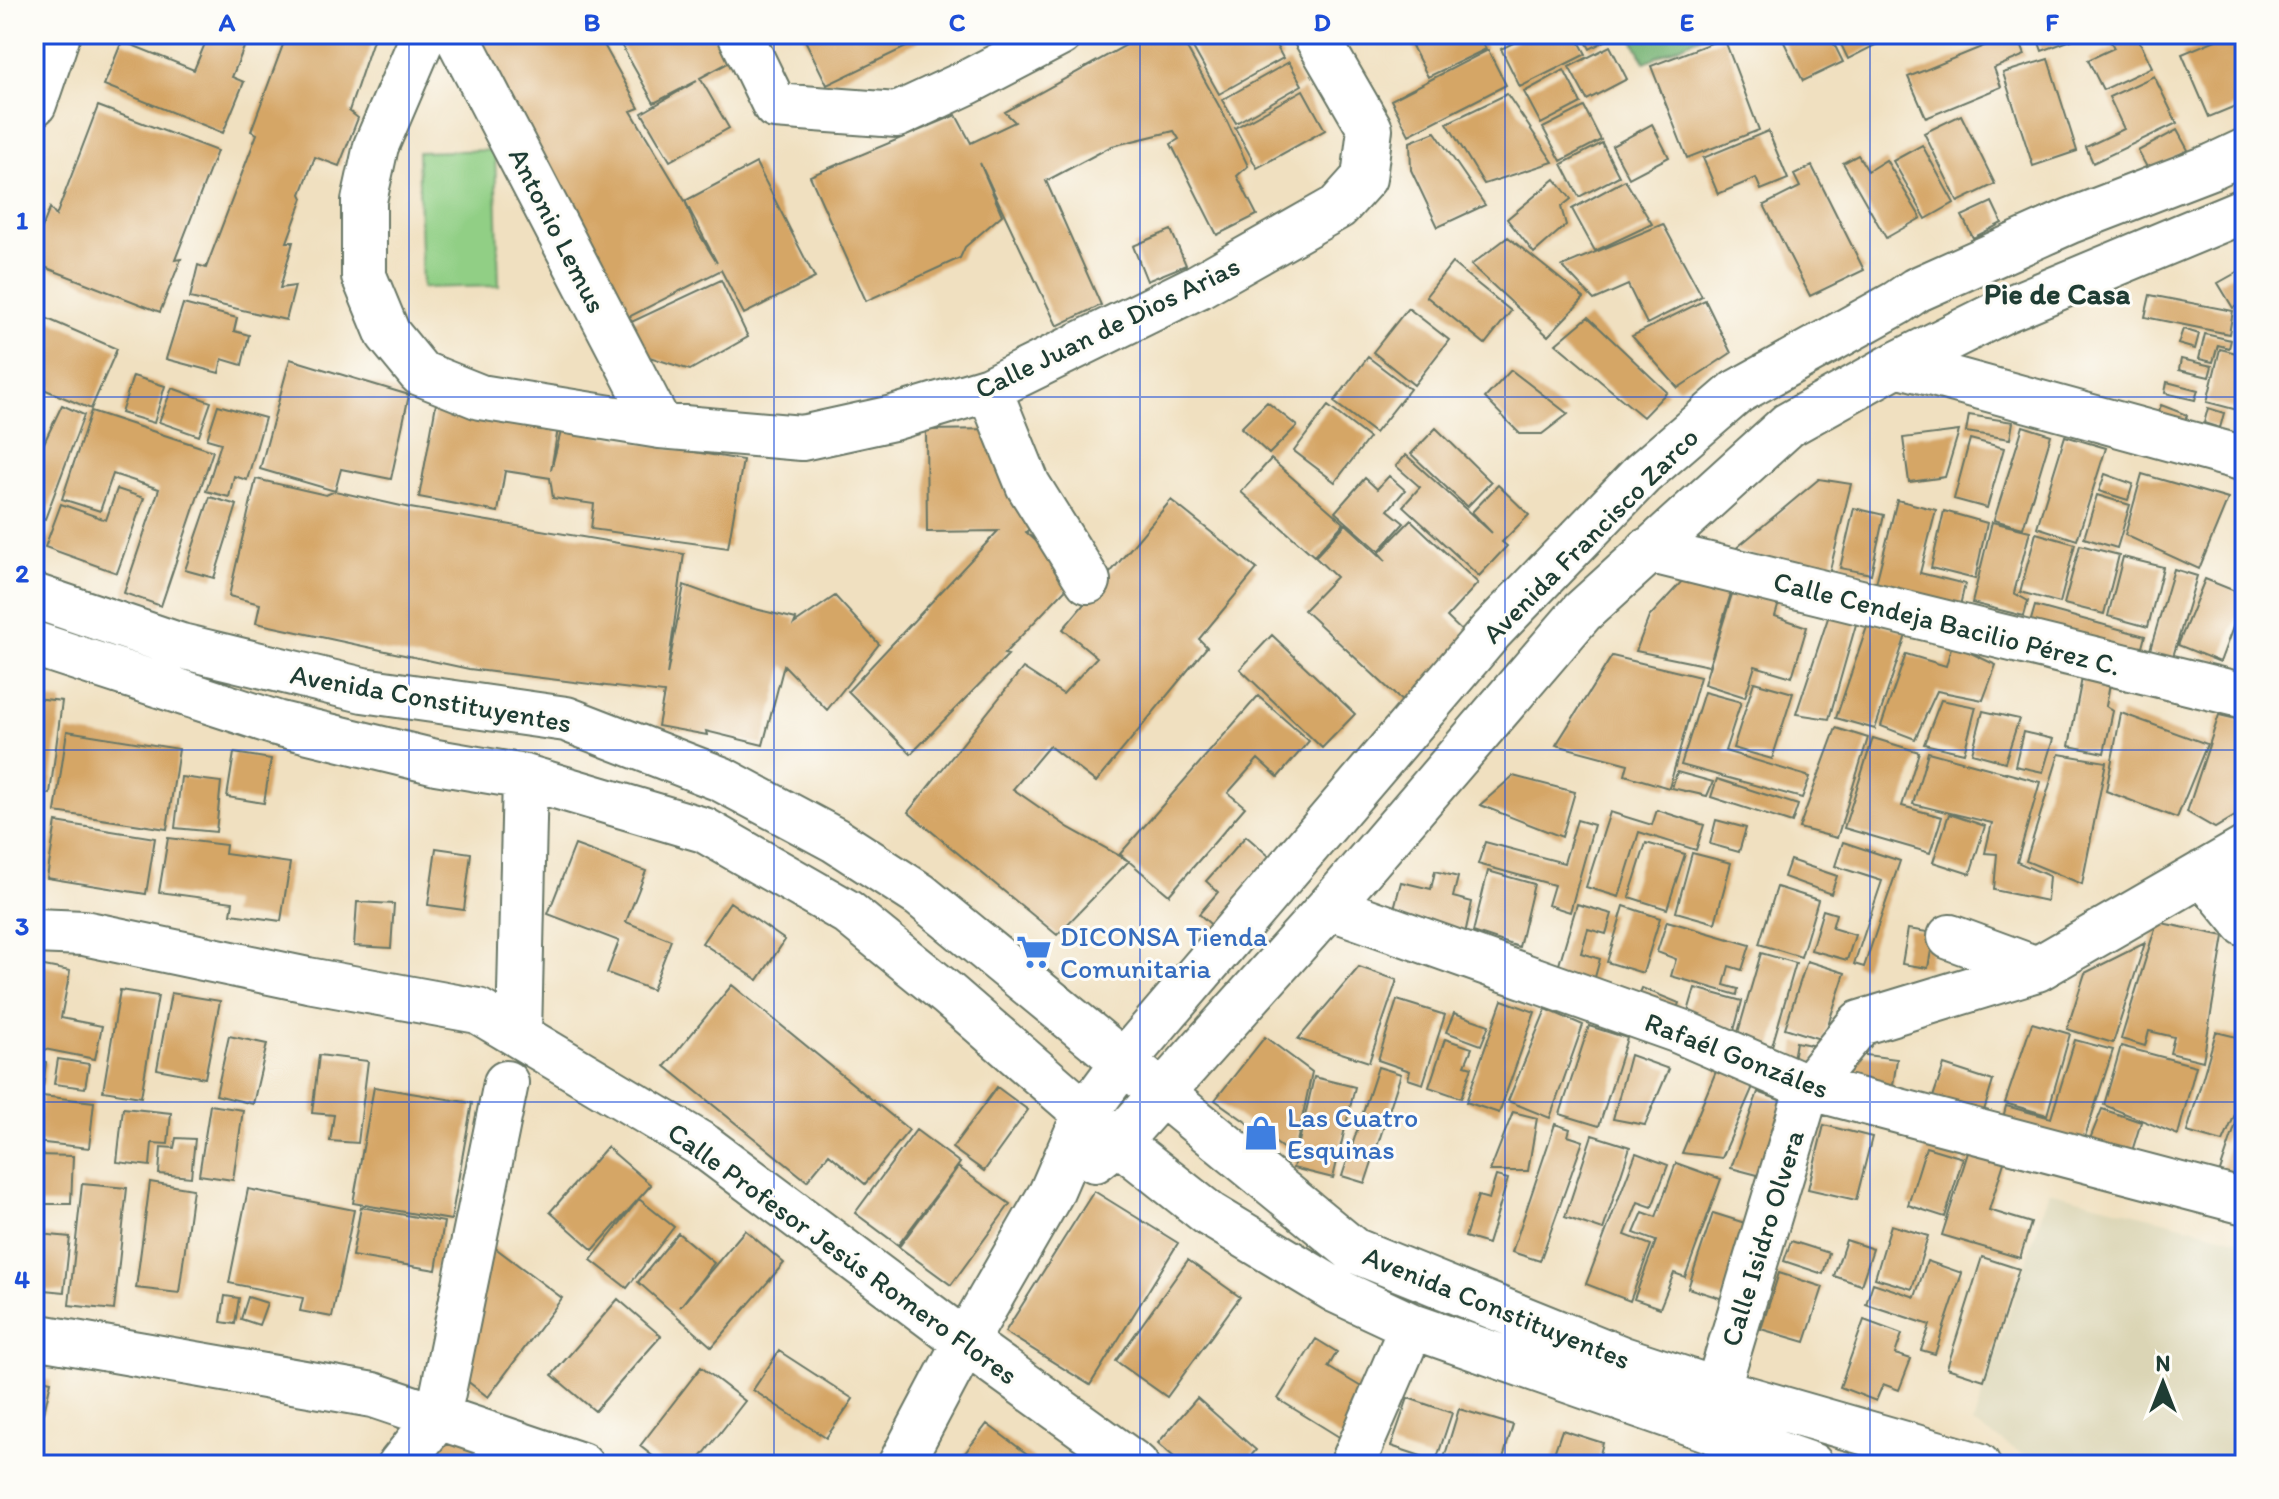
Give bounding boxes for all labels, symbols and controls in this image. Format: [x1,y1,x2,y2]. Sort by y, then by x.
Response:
text: A [218,6,236,38]
text: B [584,6,601,38]
text: C [949,6,966,38]
text: D [1313,6,1331,38]
text: E [1680,6,1694,38]
text: F [2045,6,2059,38]
street label: Antonio Lemus [502,142,614,318]
text: 1 [16,204,28,236]
street label: Calle Juan de Dios Arias [969,248,1245,406]
district label: Pie de Casa [1984,275,2131,312]
street label: Avenida Francisco Zarco [1475,420,1705,650]
text: 2 [15,557,29,589]
street label: Calle Cendeja Bacilio Pérez C. [1770,563,2124,683]
street label: Avenida Constituyentes [288,657,574,739]
text: 3 [15,910,29,942]
place label: DICONSA Tienda Comunitaria [1060,919,1268,985]
supermarket icon: DICONSA Tienda Comunitaria [1015,933,1053,971]
street label: Rafaél Gonzáles [1640,1004,1834,1106]
place label: Las Cuatro Esquinas [1287,1100,1418,1166]
shop icon: Las Cuatro Esquinas [1242,1114,1280,1152]
street label: Calle Profesor Jesús Romero Flores [661,1115,1025,1391]
street label: Calle Isidro Olvera [1713,1125,1811,1350]
street label: Avenida Constituyentes [1358,1238,1636,1376]
text: 4 [14,1263,30,1295]
north arrow [2123,1343,2203,1423]
text: N [2156,1350,2170,1377]

